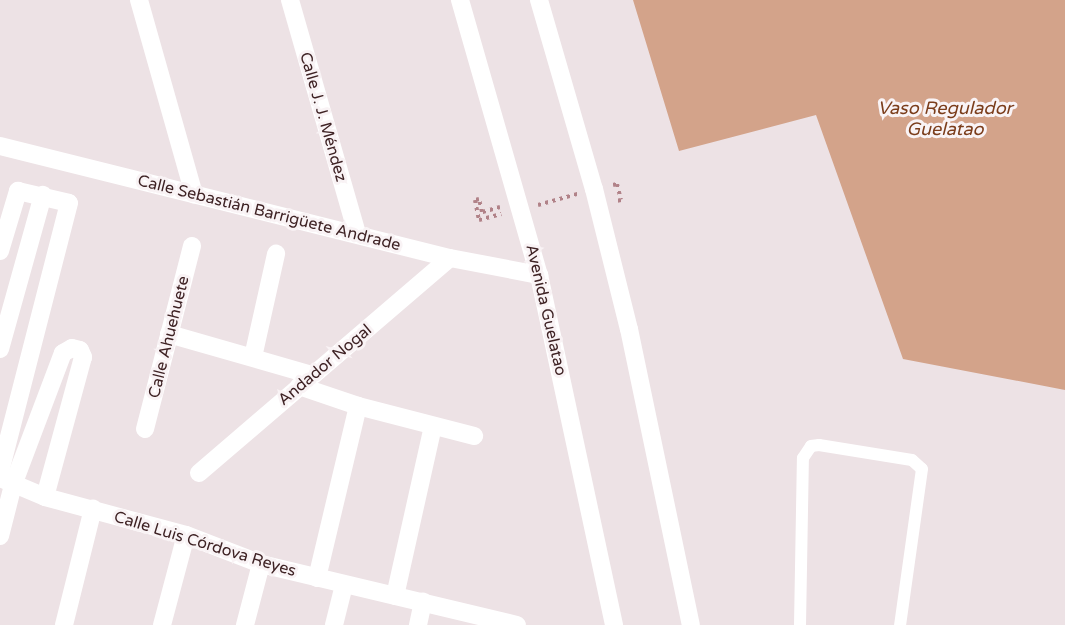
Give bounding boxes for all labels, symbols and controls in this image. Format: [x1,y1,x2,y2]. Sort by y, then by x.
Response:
street label: Calle J. J. Méndez [295,50,351,184]
water label: Vaso Regulador Guelatao [878,98,1012,140]
street label: Calle Sebastián Barrigüete Andrade [136,171,402,255]
street label: Avenida Guelatao [522,242,570,378]
street label: Calle Ahuehuete [145,274,193,400]
street label: Andador Nogal [274,320,376,410]
street label: Calle Luis Córdova Reyes [112,507,298,581]

